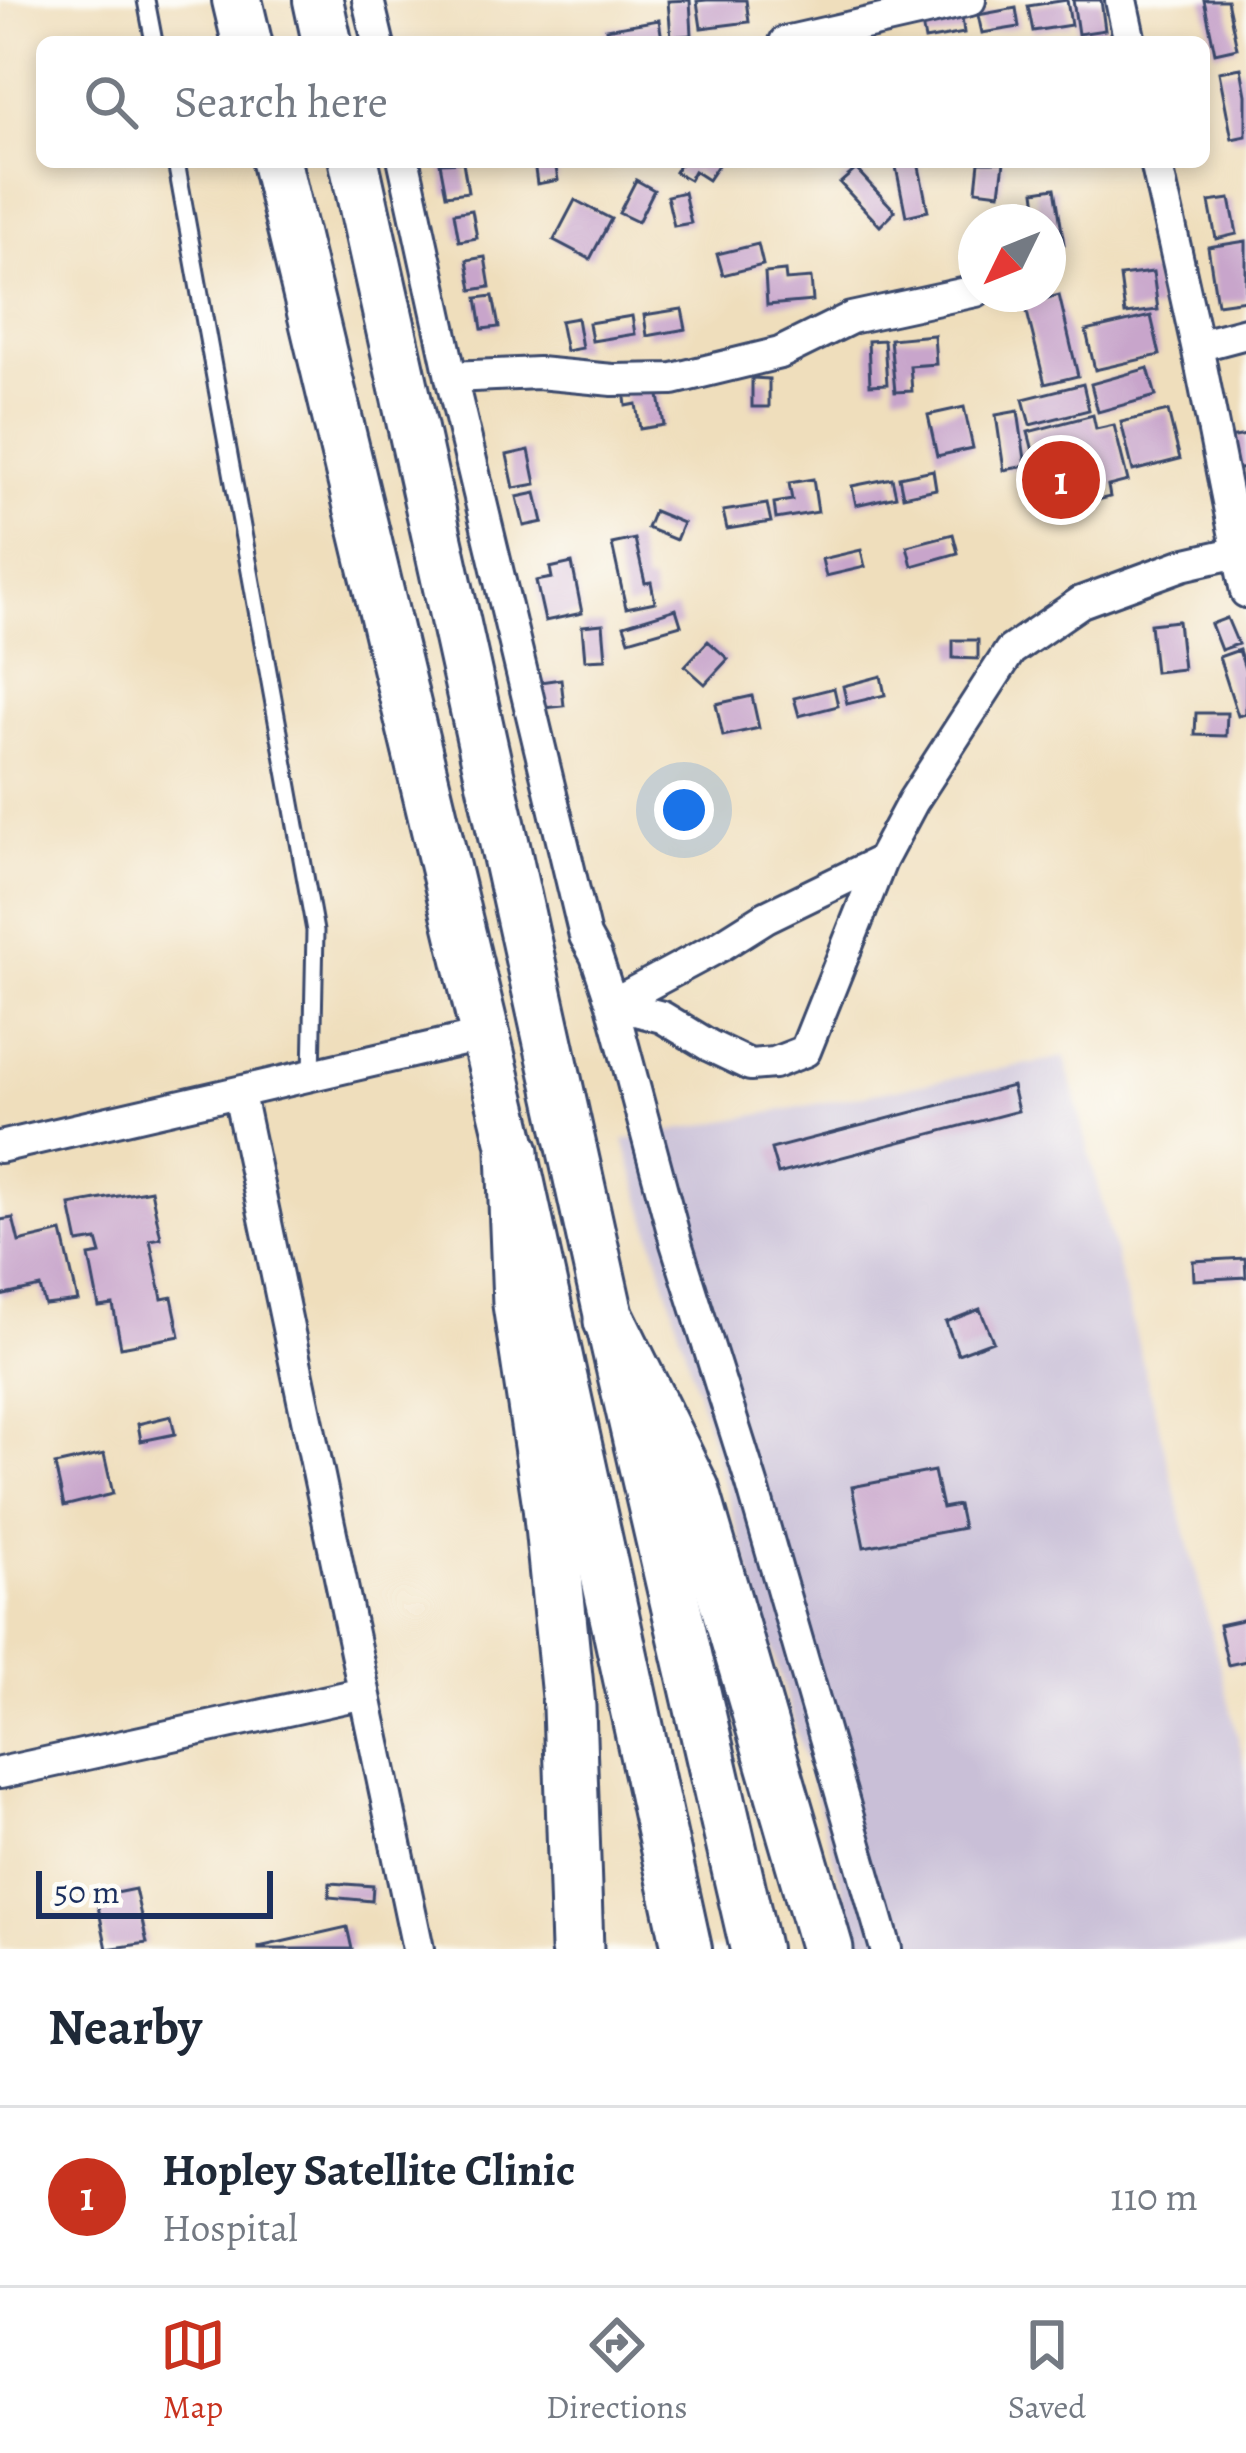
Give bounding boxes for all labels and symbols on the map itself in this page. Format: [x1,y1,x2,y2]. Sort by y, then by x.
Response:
north arrow [958,204,1066,312]
pin: 1 [1022,435,1100,525]
your location [654,780,714,840]
scale bar [36,1865,273,1918]

